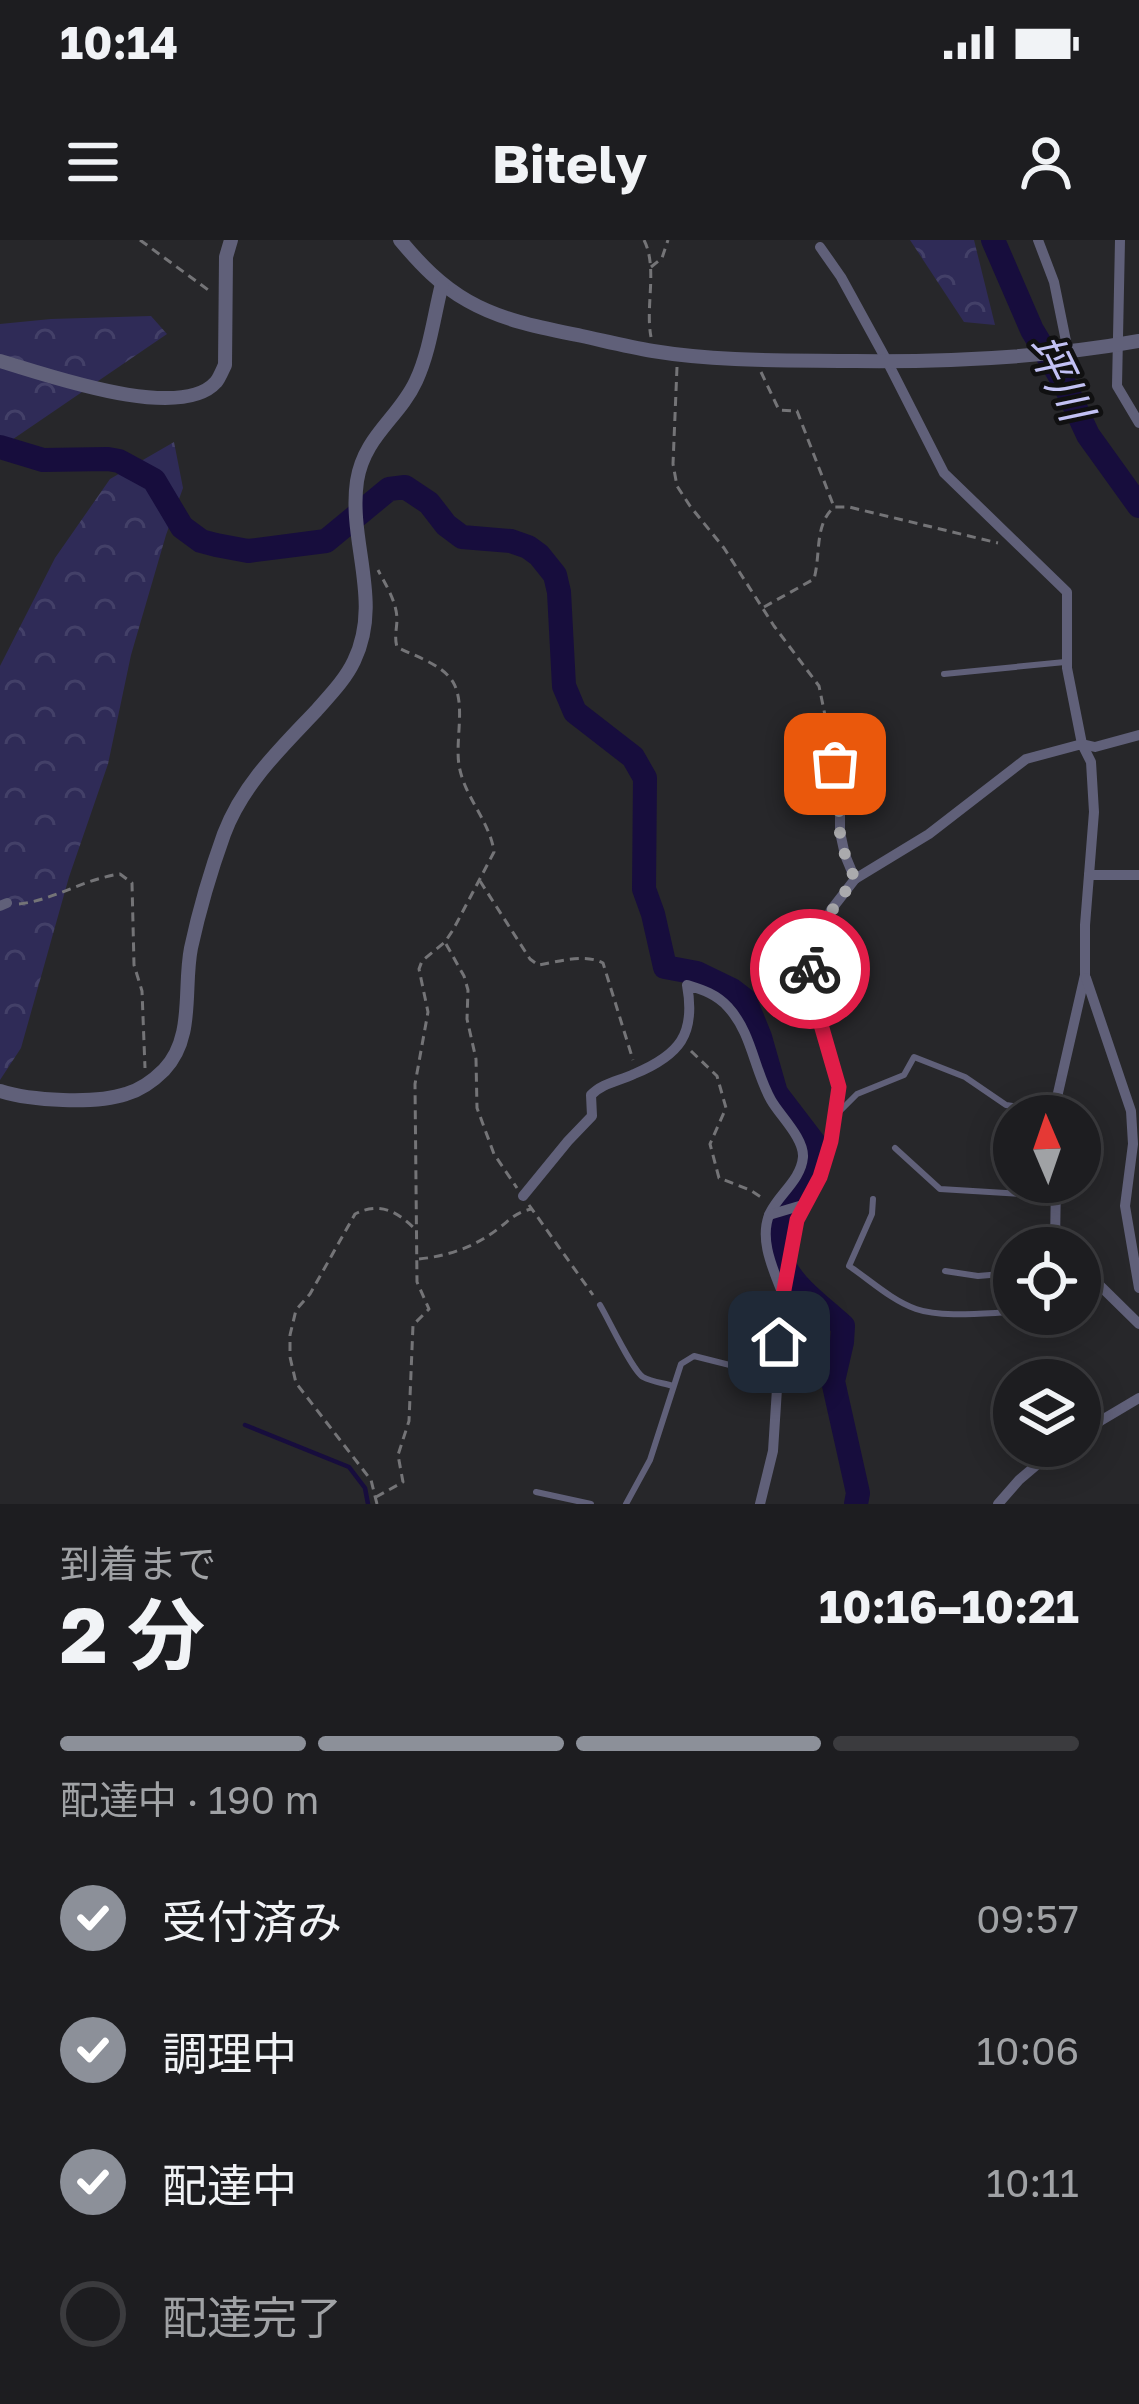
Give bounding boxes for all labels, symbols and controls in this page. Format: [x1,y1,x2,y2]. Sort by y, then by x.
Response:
text: 10:14 [60,15,178,69]
icon: menu [60,129,126,195]
icon: person [1013,129,1079,195]
text: Bitely [492,130,647,195]
water label: 坪川 [1017,324,1107,432]
pin [784,713,886,815]
icon: bag [802,731,868,797]
courier [750,909,870,1029]
icon: bike [777,936,843,1002]
north arrow [993,1095,1101,1203]
map controls [993,1095,1101,1467]
button: locate [993,1227,1101,1335]
pin [728,1291,830,1393]
icon: home [746,1309,812,1375]
button: layers [993,1359,1101,1467]
text: 到着まで [60,1540,216,1587]
text: 10:16–10:21 [819,1579,1079,1633]
text: 2 分 [60,1587,205,1680]
text: 配達中 · 190 m [60,1776,319,1823]
icon: check [60,1885,126,1951]
text: 受付済み [162,1894,342,1948]
text: 09:57 [976,1895,1079,1942]
icon: check [60,2017,126,2083]
text: 調理中 [162,2026,297,2080]
text: 10:06 [976,2027,1079,2074]
icon: check [60,2149,126,2215]
text: 配達中 [162,2158,297,2212]
text: 10:11 [986,2159,1079,2206]
text: 配達完了 [162,2290,342,2344]

